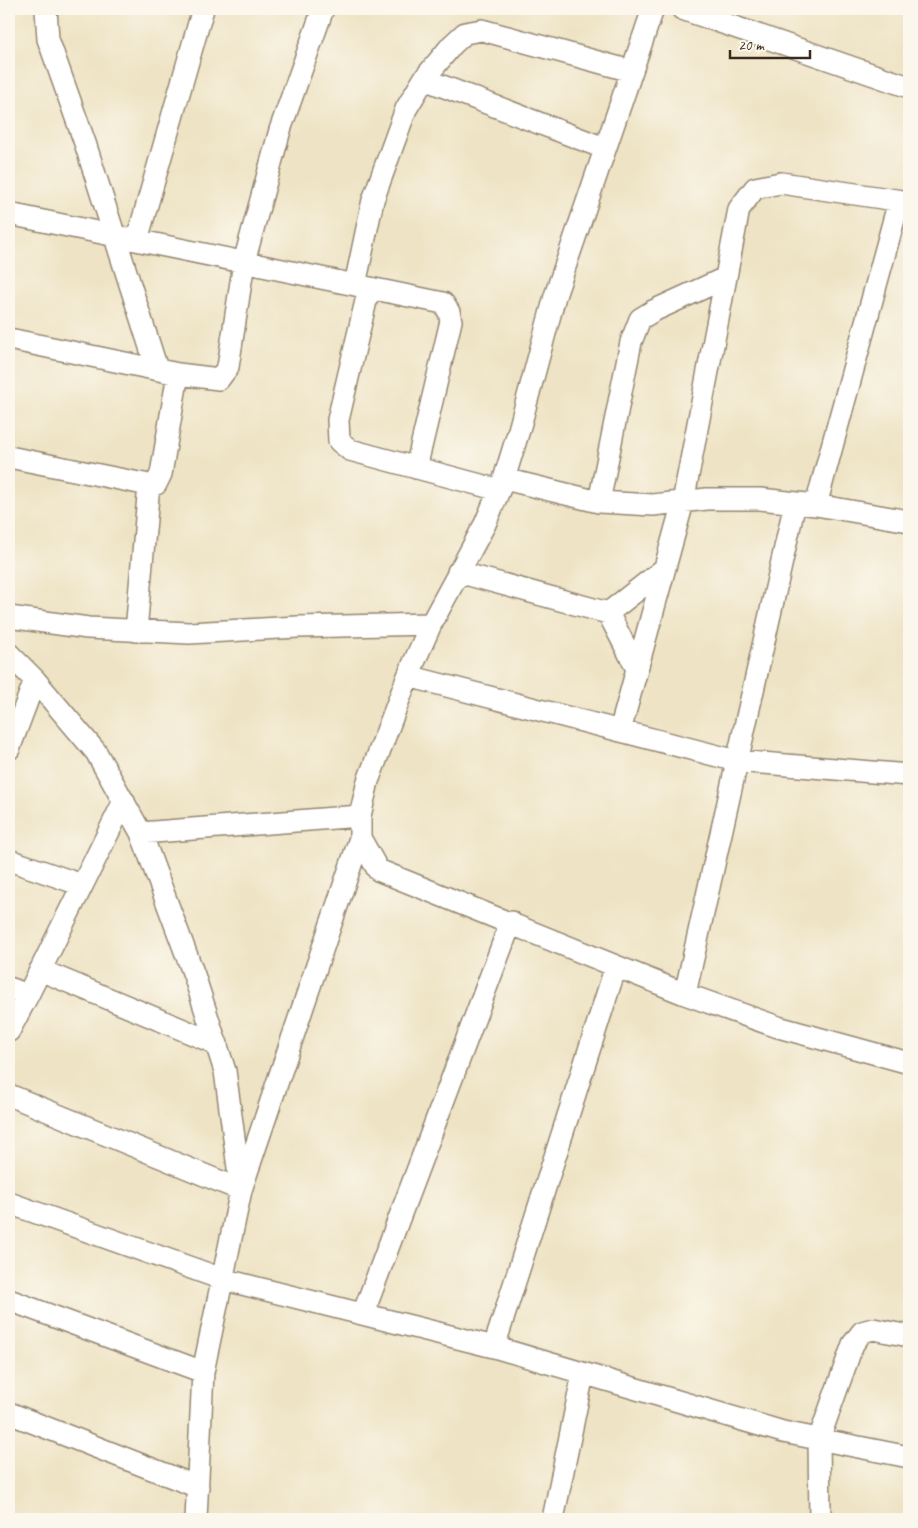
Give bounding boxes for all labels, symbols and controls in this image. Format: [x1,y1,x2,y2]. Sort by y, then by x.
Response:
scale bar [730,28,810,60]
text: 20 m [738,36,765,55]

